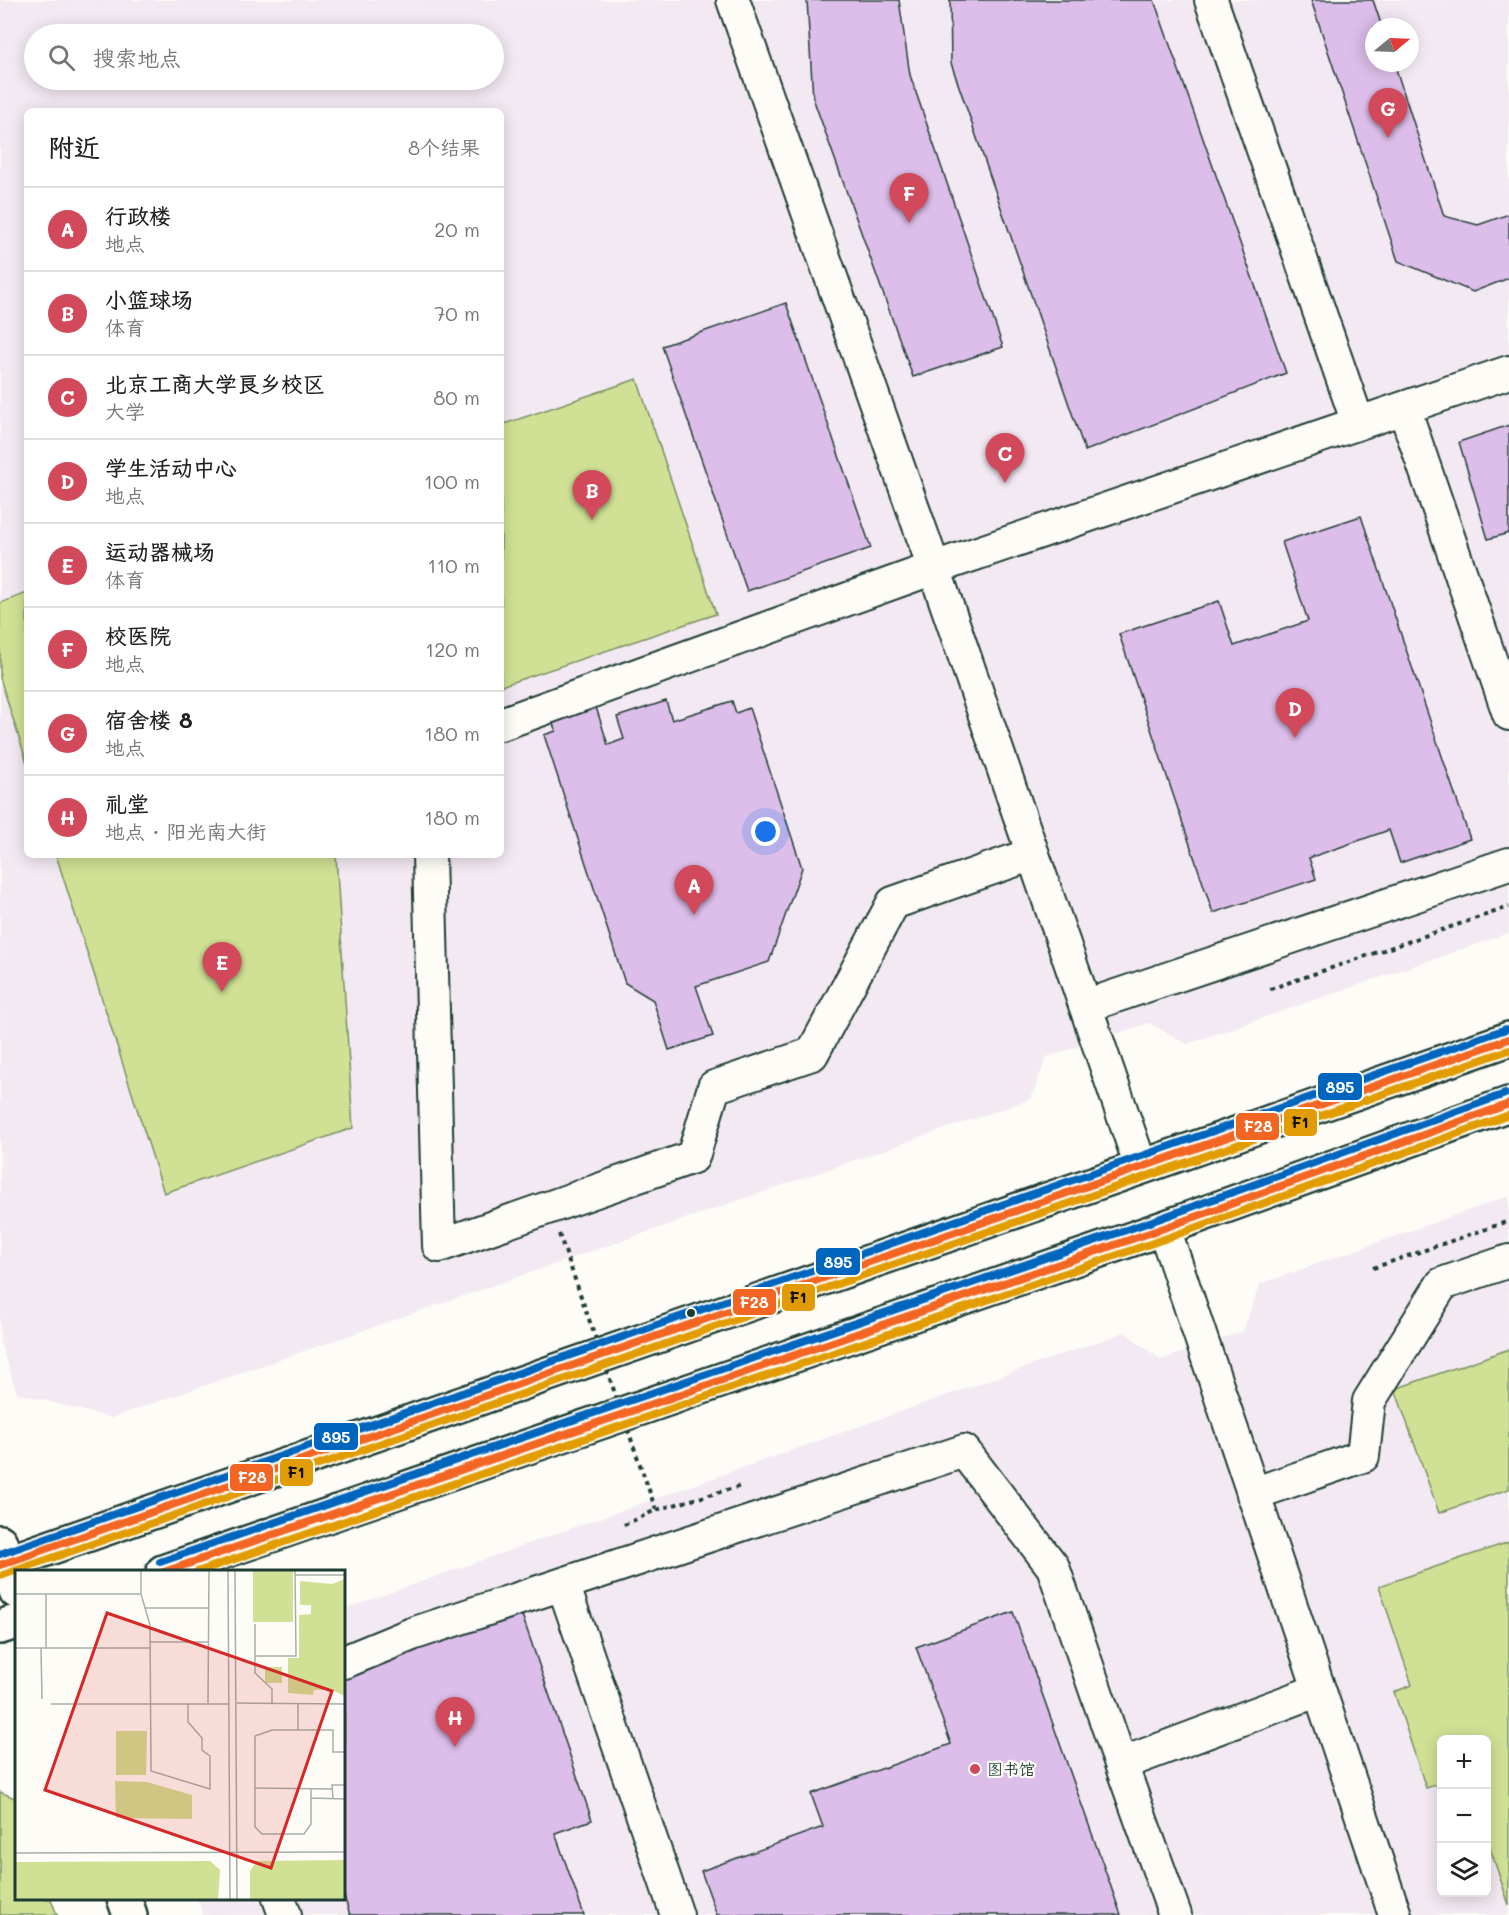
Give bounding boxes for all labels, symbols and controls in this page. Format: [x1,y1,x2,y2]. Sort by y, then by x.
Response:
north arrow [1365,18,1419,72]
search box [24,24,504,90]
icon: search [45,41,78,74]
text: 搜索地点 [93,43,181,72]
pin: G [1368,88,1408,138]
text: 附近 [48,130,100,164]
text: 8个结果 [408,134,480,160]
pin: F [890,174,928,223]
text: 行政楼 [105,201,171,230]
text: A [61,216,74,242]
text: 20 m [434,216,480,242]
text: 地点 [105,230,145,256]
text: 小篮球场 [105,285,193,314]
text: B [61,300,74,326]
text: 70 m [434,300,480,326]
text: 体育 [105,314,145,340]
text: 北京工商大学良乡校区 [105,369,325,398]
text: C [60,384,75,410]
text: 80 m [433,384,480,410]
text: 大学 [105,398,145,424]
pin: C [986,434,1024,483]
text: 学生活动中心 [105,453,237,482]
text: D [60,468,75,494]
text: 100 m [424,468,480,494]
pin: B [572,470,612,520]
text: 地点 [105,482,145,508]
text: 运动器械场 [105,537,215,566]
text: E [61,552,74,578]
text: 110 m [427,552,480,578]
text: 体育 [105,566,145,592]
text: 校医院 [105,621,171,650]
text: F [61,636,74,662]
text: 120 m [425,636,480,662]
text: 地点 [105,650,145,676]
pin: D [1276,688,1314,738]
text: 宿舍楼 8 [105,705,193,734]
text: G [60,720,75,746]
text: 180 m [424,720,480,746]
text: 地点 [105,734,145,760]
text: 礼堂 [105,789,149,818]
text: H [59,804,76,830]
text: 180 m [424,804,480,830]
your location [751,817,780,846]
text: 地点 · 阳光南大街 [105,818,267,844]
pin: A [674,866,714,915]
pin: E [202,942,242,992]
line badge: 895 [1317,1072,1363,1101]
text: 895 [1326,1076,1354,1097]
line badge: F1 [1283,1108,1318,1137]
text: F1 [1291,1111,1309,1132]
line badge: F28 [1235,1112,1280,1141]
text: F28 [1243,1115,1273,1136]
line badge: 895 [815,1247,861,1276]
text: 895 [824,1251,852,1272]
line badge: F1 [781,1283,816,1312]
text: F1 [789,1286,807,1307]
line badge: F28 [732,1288,777,1316]
text: F28 [739,1291,769,1312]
unlabelled marker [685,1307,697,1319]
line badge: 895 [313,1422,359,1451]
text: 895 [322,1426,350,1447]
line badge: F1 [279,1458,314,1487]
text: F1 [287,1461,305,1482]
line badge: F28 [229,1463,274,1492]
text: F28 [237,1466,267,1487]
inset map [15,1570,345,1900]
pin: H [436,1698,474,1747]
map controls [1437,1735,1491,1897]
button: + [1437,1735,1491,1789]
place label: 图书馆 [987,1758,1035,1779]
marker: 图书馆 [968,1762,982,1776]
button: − [1437,1789,1491,1843]
button: layers [1437,1843,1491,1897]

